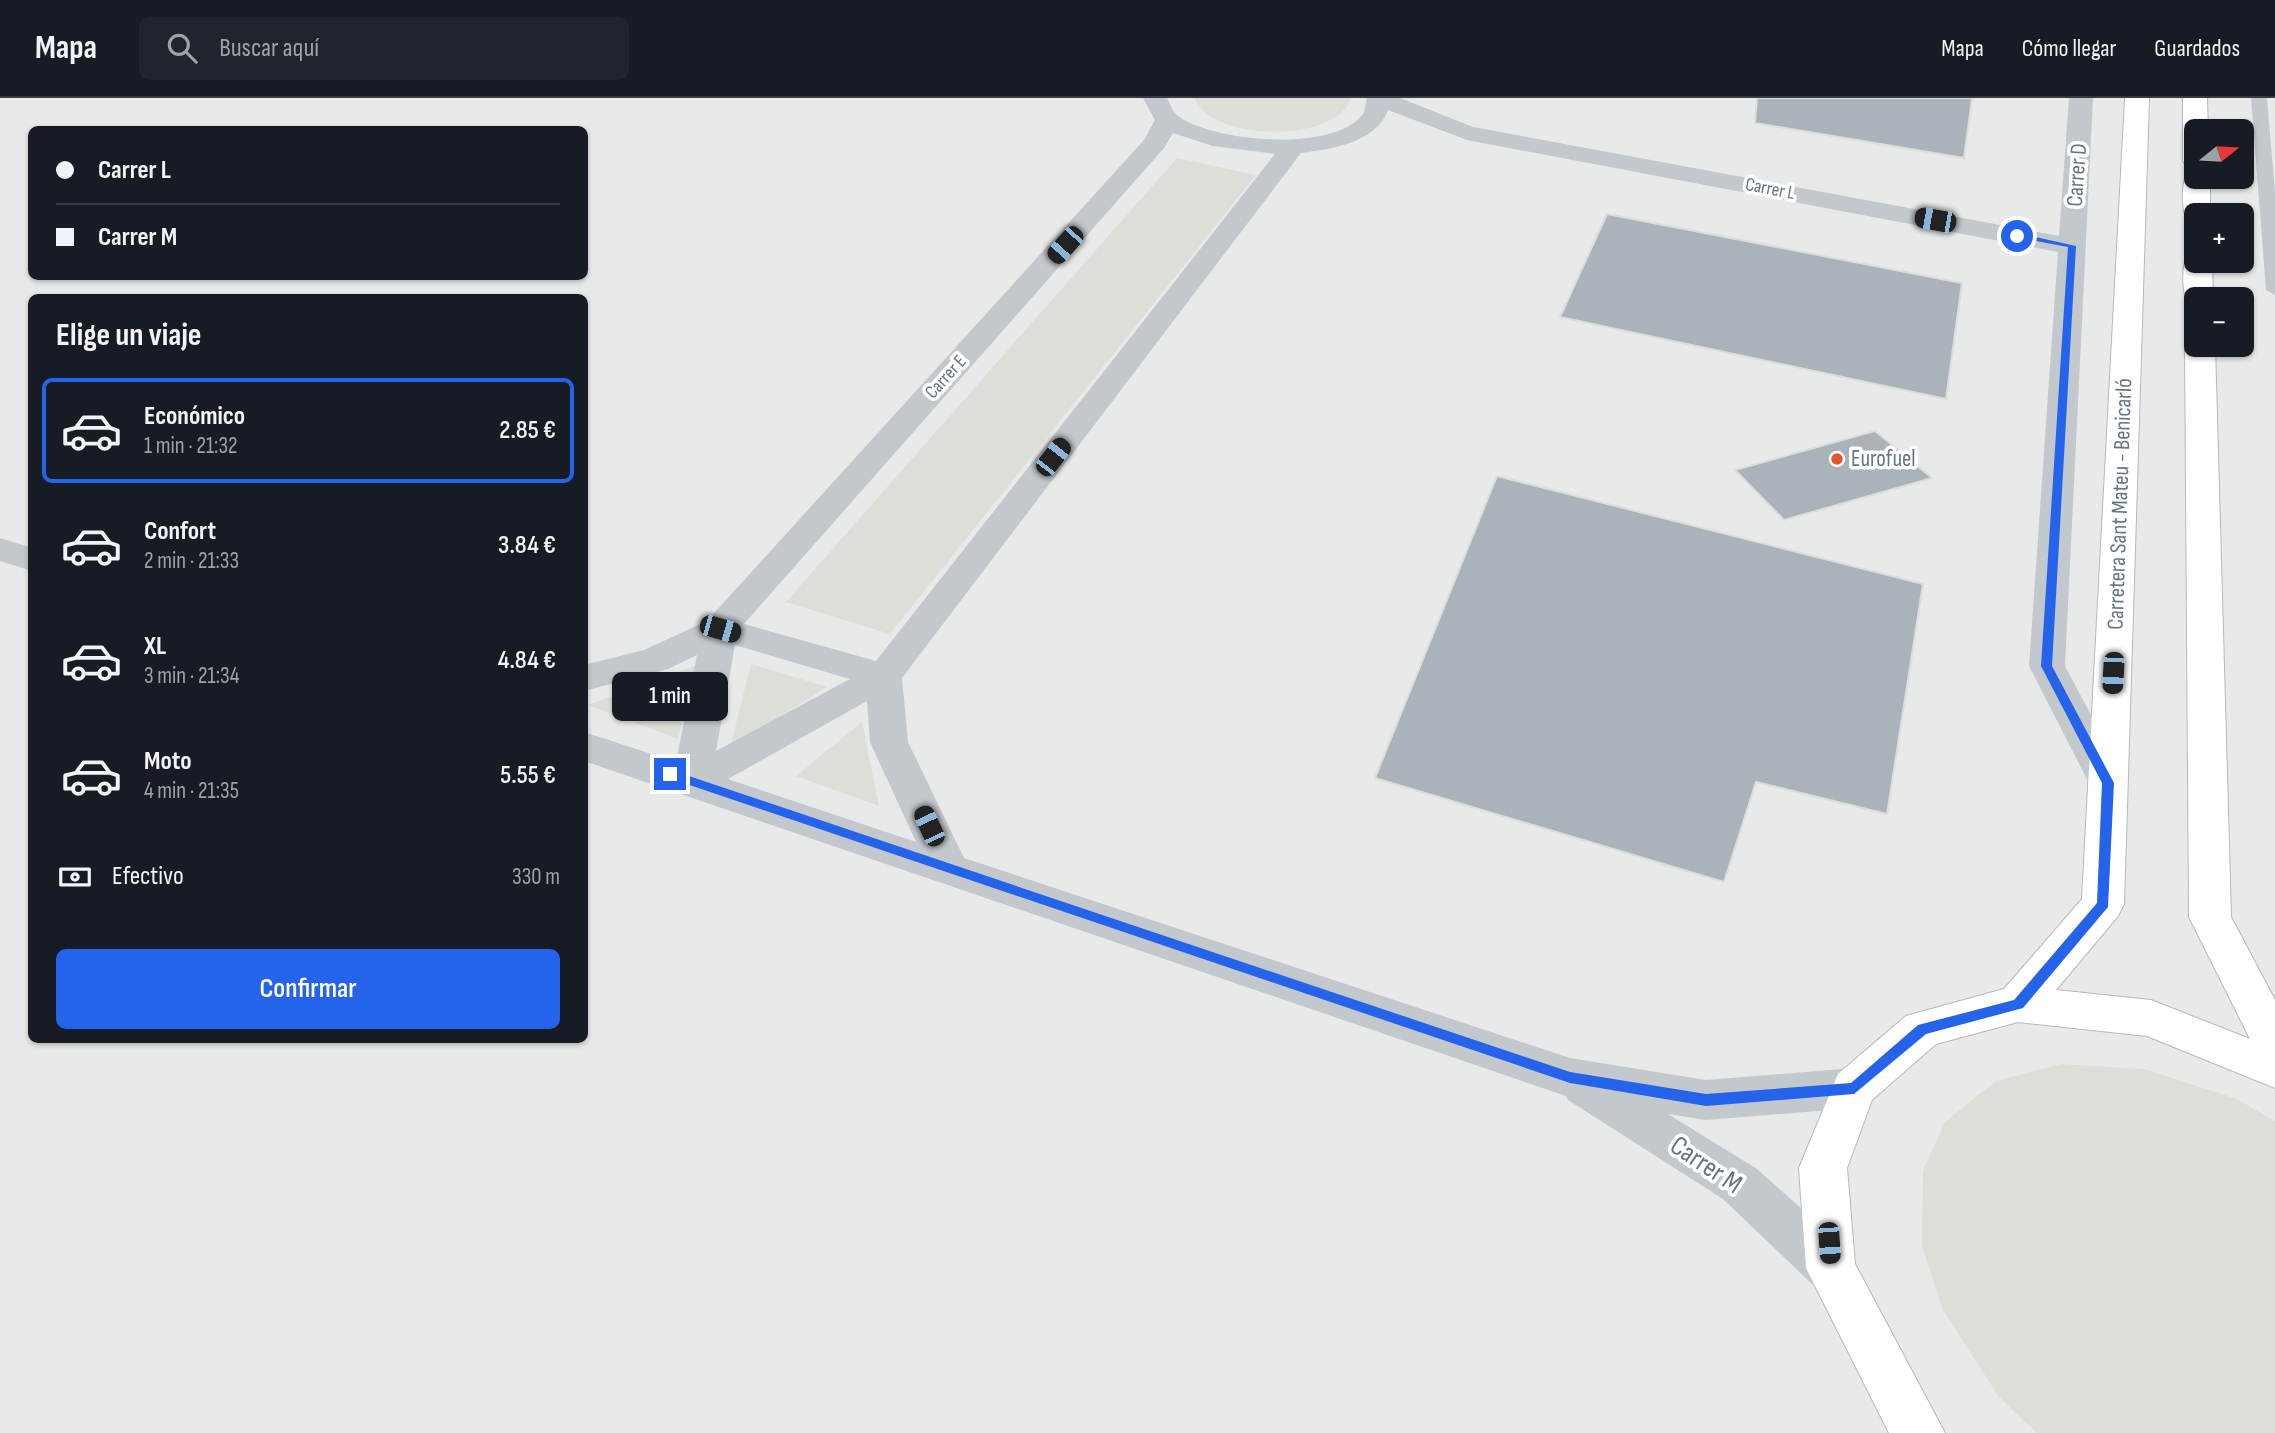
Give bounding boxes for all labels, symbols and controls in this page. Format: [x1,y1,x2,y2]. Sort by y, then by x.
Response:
search box [139,17,629,80]
text: Mapa [35,28,97,68]
icon: search [163,29,201,67]
text: Buscar aquí [219,33,319,64]
text: Mapa [1941,34,1984,63]
text: Cómo llegar [2022,34,2116,63]
text: Guardados [2154,34,2240,63]
north arrow [2184,119,2254,189]
map controls [2184,119,2254,357]
street label: Carrer D [2061,142,2093,208]
text: Carrer L [98,155,171,186]
street label: Carrer L [1743,173,1797,205]
button: + [2184,203,2254,273]
car [1913,206,1958,234]
route start [2001,220,2033,252]
text: Carrer M [98,222,177,253]
car [1044,222,1087,268]
button: − [2184,287,2254,357]
text: Elige un viaje [56,316,201,355]
street label: Carrer E [920,350,972,404]
street label: Carretera Sant Mateu - Benicarló [2102,378,2138,630]
icon: car [60,399,123,462]
text: Económico [144,401,245,432]
text: 2.85 € [499,415,556,446]
text: 1 min · 21:32 [144,432,238,460]
car [1032,434,1075,480]
place label: Eurofuel [1851,445,1916,473]
marker: Eurofuel [1829,451,1845,467]
icon: car [60,514,123,577]
text: Confort [144,516,216,547]
text: 3.84 € [498,530,556,561]
text: 2 min · 21:33 [144,547,239,575]
car [697,613,744,645]
icon: car [60,629,123,692]
text: XL [144,631,166,662]
text: 4.84 € [498,645,556,676]
car [2102,651,2125,695]
text: 3 min · 21:34 [144,662,239,690]
callout: 1 min [612,672,728,722]
text: 1 min [649,682,691,710]
icon: car [60,744,123,807]
text: Moto [144,746,192,777]
route end [654,758,686,790]
text: 5.55 € [500,760,556,791]
text: 4 min · 21:35 [144,777,239,805]
car [911,803,948,849]
icon: cash [56,858,94,896]
text: Efectivo [112,861,184,892]
text: 330 m [512,863,560,891]
button: Confirmar [56,949,560,1029]
street label: Carrer M [1664,1129,1748,1201]
car [1818,1221,1841,1265]

